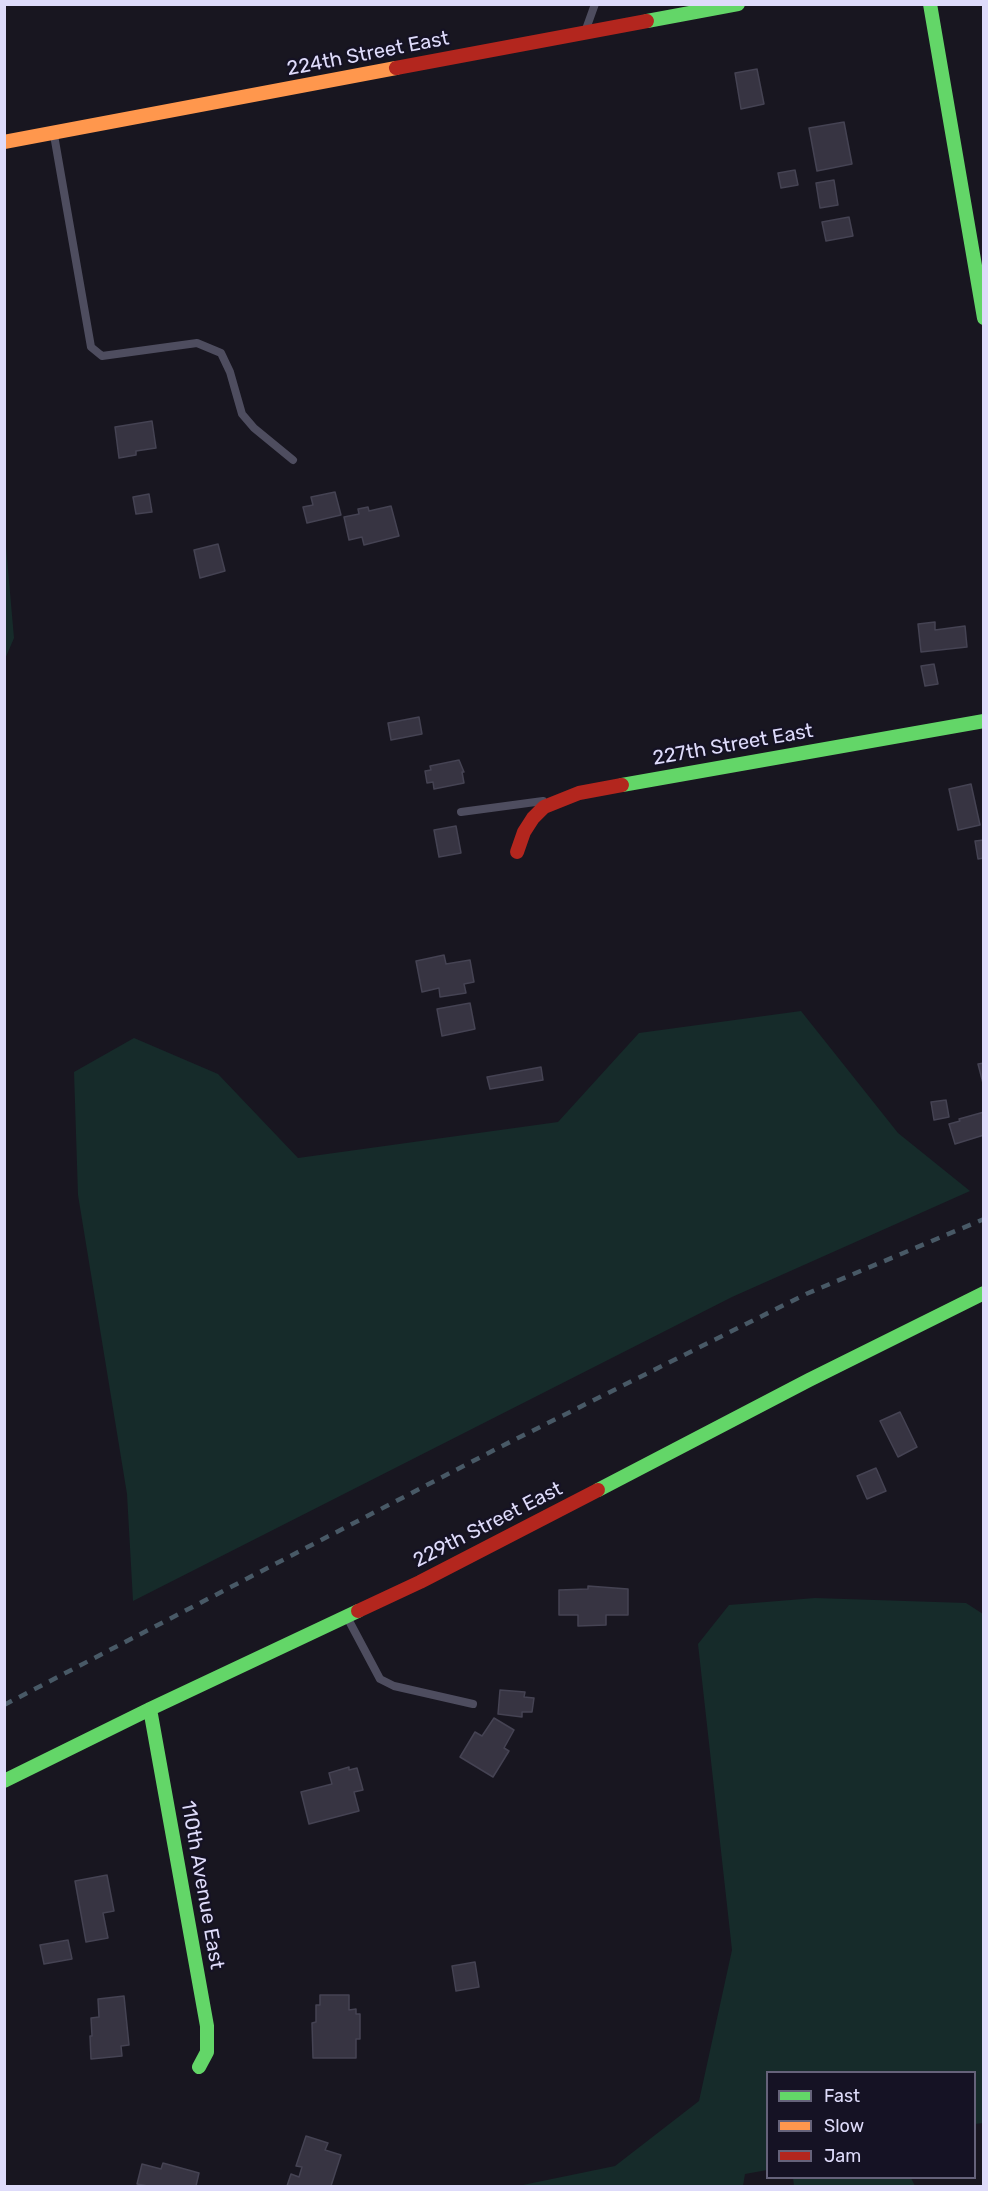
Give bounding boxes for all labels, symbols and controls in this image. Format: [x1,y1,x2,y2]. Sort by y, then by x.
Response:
street label: 224th Street East [285,27,451,81]
street label: 227th Street East [651,719,815,771]
street label: 229th Street East [409,1477,567,1573]
street label: 110th Avenue East [175,1799,229,1971]
legend [766,2071,976,2179]
text: Fast [824,2085,860,2107]
text: Slow [824,2115,864,2137]
text: Jam [824,2145,861,2167]

